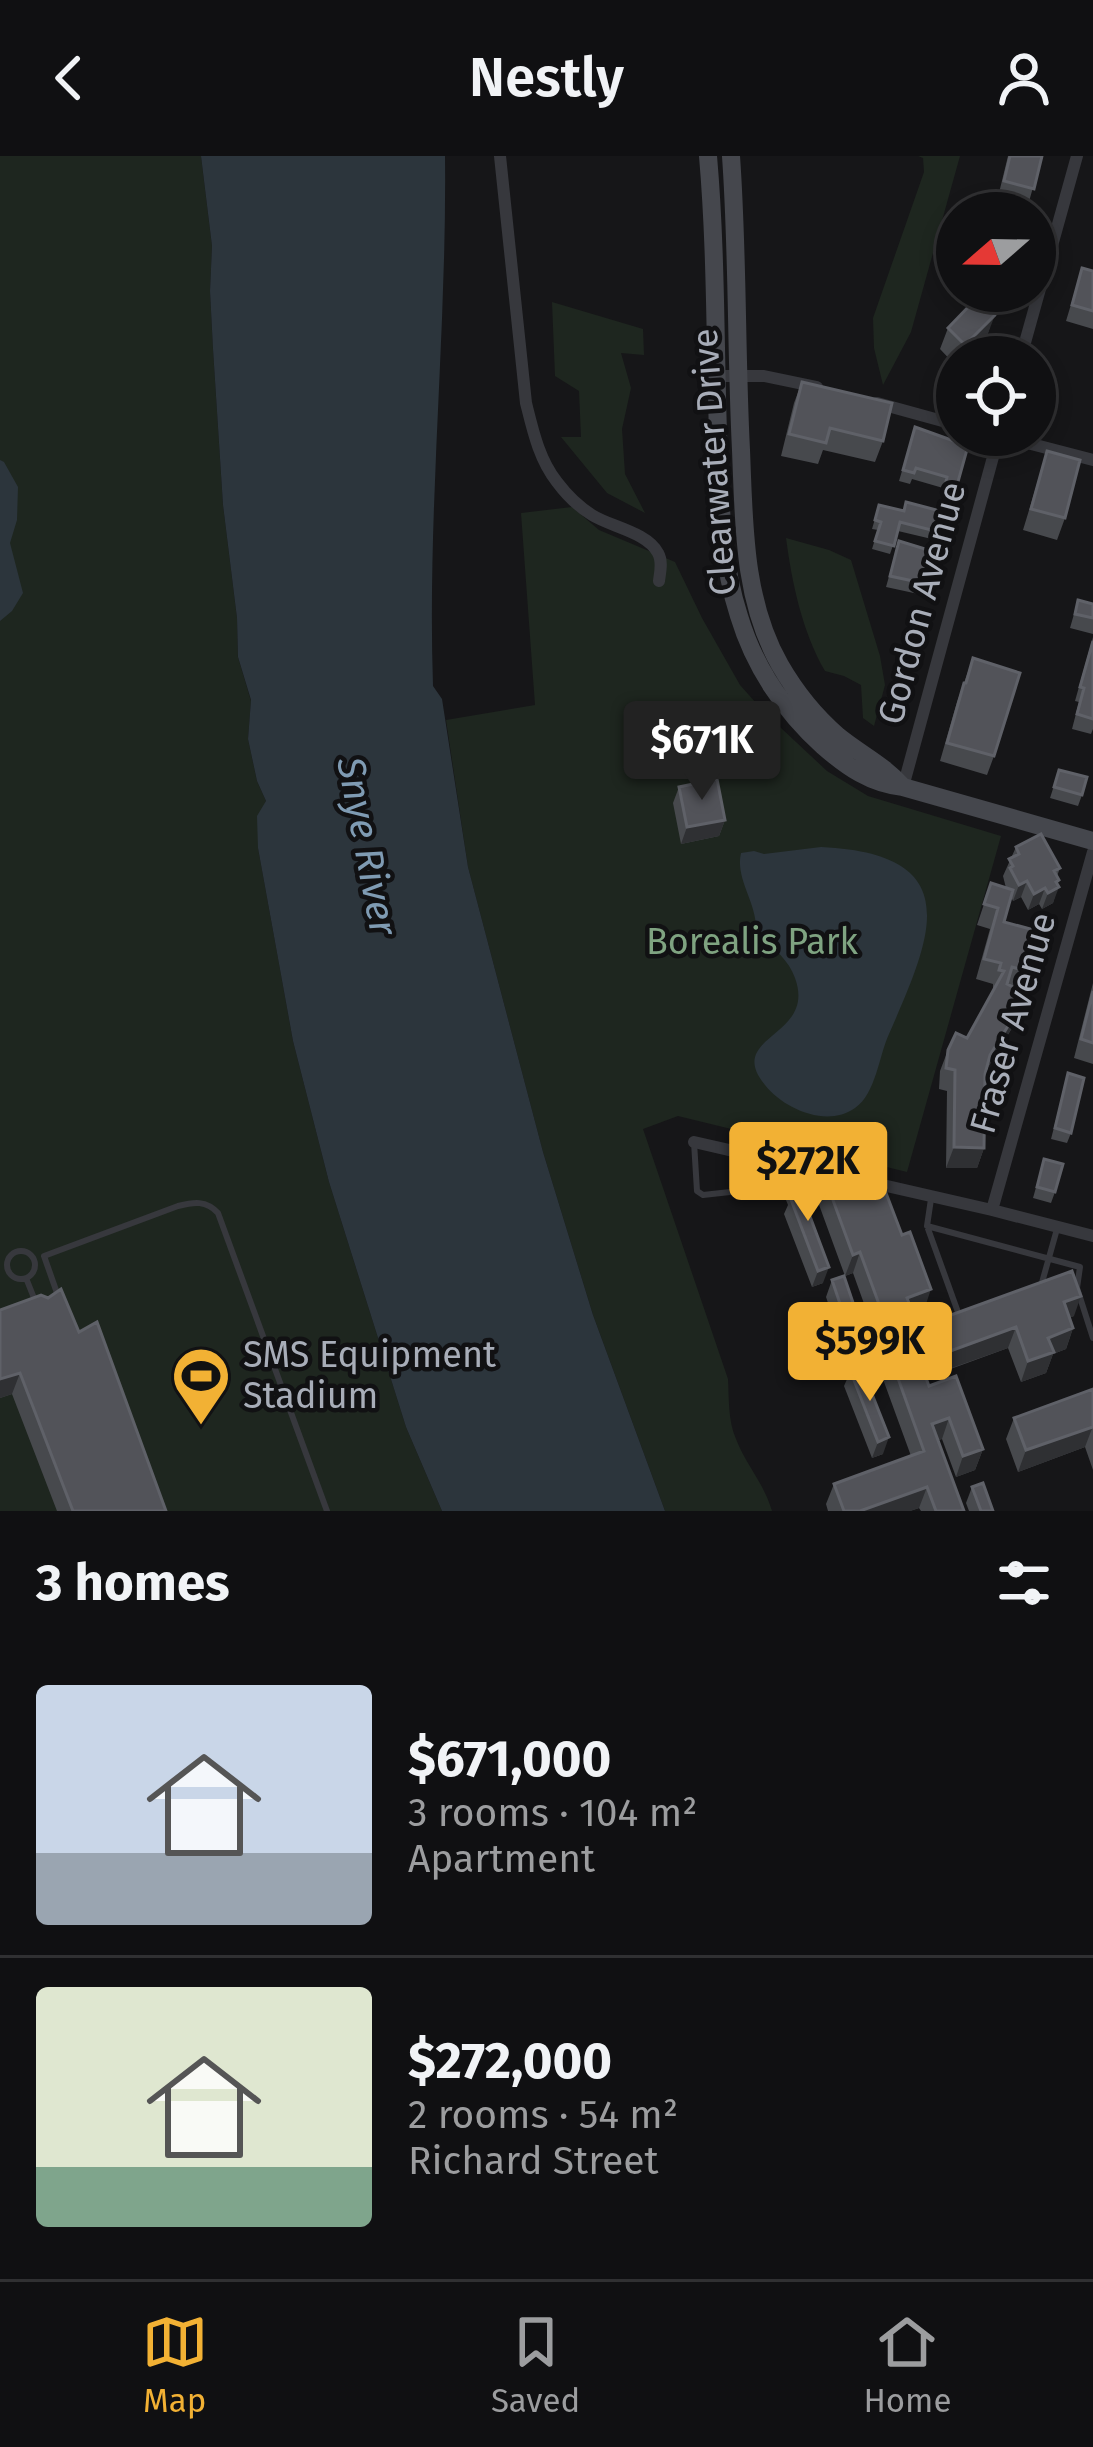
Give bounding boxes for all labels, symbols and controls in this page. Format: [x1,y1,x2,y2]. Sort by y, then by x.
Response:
icon: back [36,45,102,111]
icon: person [991,45,1057,111]
text: Nestly [469,46,624,110]
north arrow [936,192,1056,312]
map controls [936,192,1056,456]
street label: Clearwater Drive [683,327,745,597]
button: locate [936,336,1056,456]
street label: Gordon Avenue [868,477,976,729]
pin: $671K [618,701,786,803]
text: $671K [651,717,753,763]
water label: Snye River [327,752,407,940]
street label: Fraser Avenue [960,908,1066,1138]
park label: Borealis Park [646,920,859,964]
pin: $272K [724,1122,892,1224]
text: $272K [756,1138,860,1184]
pin: $599K [786,1302,954,1404]
text: $599K [815,1318,925,1364]
place label: SMS Equipment Stadium [243,1333,496,1418]
sports icon: SMS Equipment Stadium [170,1345,232,1427]
icon: filters [991,1550,1057,1616]
text: 3 homes [36,1552,230,1614]
text: $671,000 [408,1728,611,1790]
icon: home [132,1733,276,1877]
text: 3 rooms · 104 m² [408,1790,697,1836]
text: Apartment [408,1836,595,1882]
text: $272,000 [408,2030,612,2092]
icon: home [132,2035,276,2179]
text: 2 rooms · 54 m² [408,2092,678,2138]
text: Richard Street [408,2138,659,2184]
tab: Map [142,2309,208,2421]
tab: Saved [491,2309,580,2421]
tab: Home [863,2309,951,2421]

